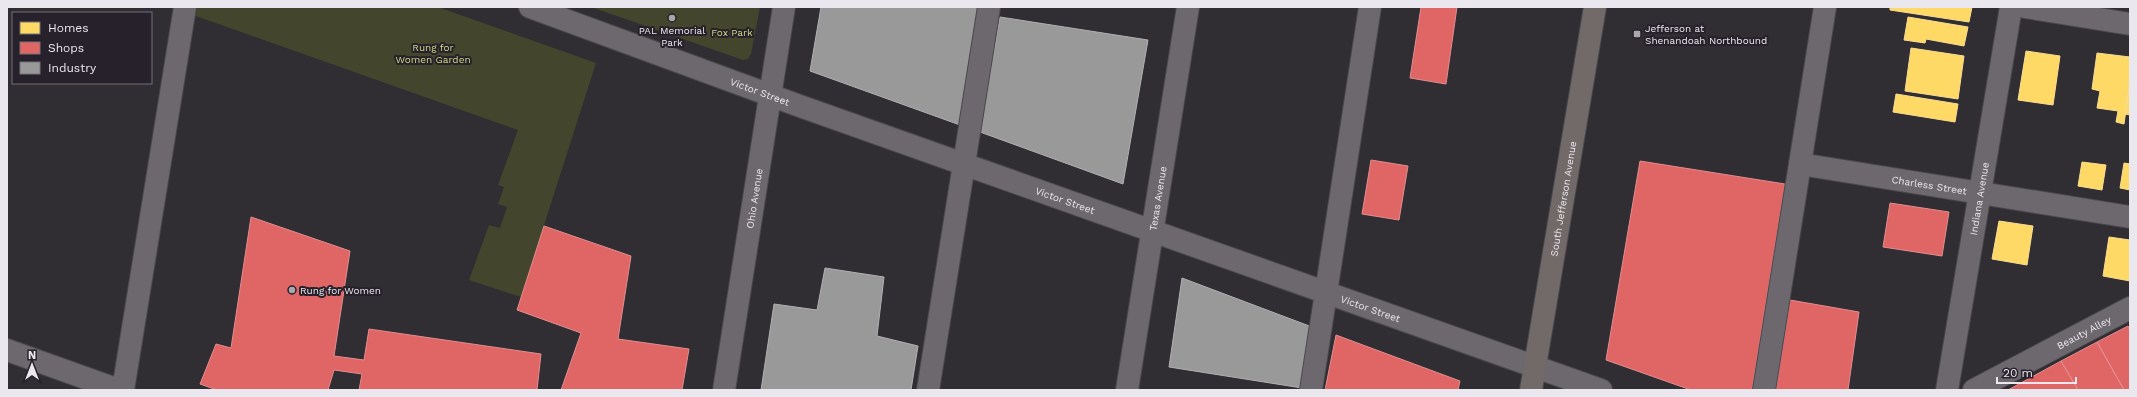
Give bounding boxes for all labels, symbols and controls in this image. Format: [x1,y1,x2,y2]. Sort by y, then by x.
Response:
legend [12,12,152,84]
marker: PAL Memorial Park [667,13,677,23]
text: Homes [48,21,89,35]
place label: Jefferson at Shenandoah Northbound [1645,23,1767,46]
place label: PAL Memorial Park [639,25,705,48]
park label: Fox Park [711,27,753,38]
marker: Jefferson at Shenandoah Northbound [1632,29,1642,39]
text: Shops [48,41,84,55]
park label: Rung for Women Garden [395,42,471,65]
text: Industry [48,61,97,75]
street label: Victor Street [729,76,792,108]
street label: South Jefferson Avenue [1548,140,1579,257]
street label: Indiana Avenue [1968,161,1991,236]
street label: Texas Avenue [1147,165,1169,232]
street label: Ohio Avenue [744,167,765,229]
street label: Charless Street [1891,174,1968,197]
street label: Victor Street [1034,185,1097,216]
marker: Rung for Women [287,285,297,295]
place label: Rung for Women [300,285,381,296]
street label: Victor Street [1339,293,1402,325]
street label: Beauty Alley [2055,314,2114,352]
north arrow [12,345,52,385]
text: N [28,349,36,362]
scale bar [1997,359,2076,385]
text: 20 m [2003,366,2033,380]

